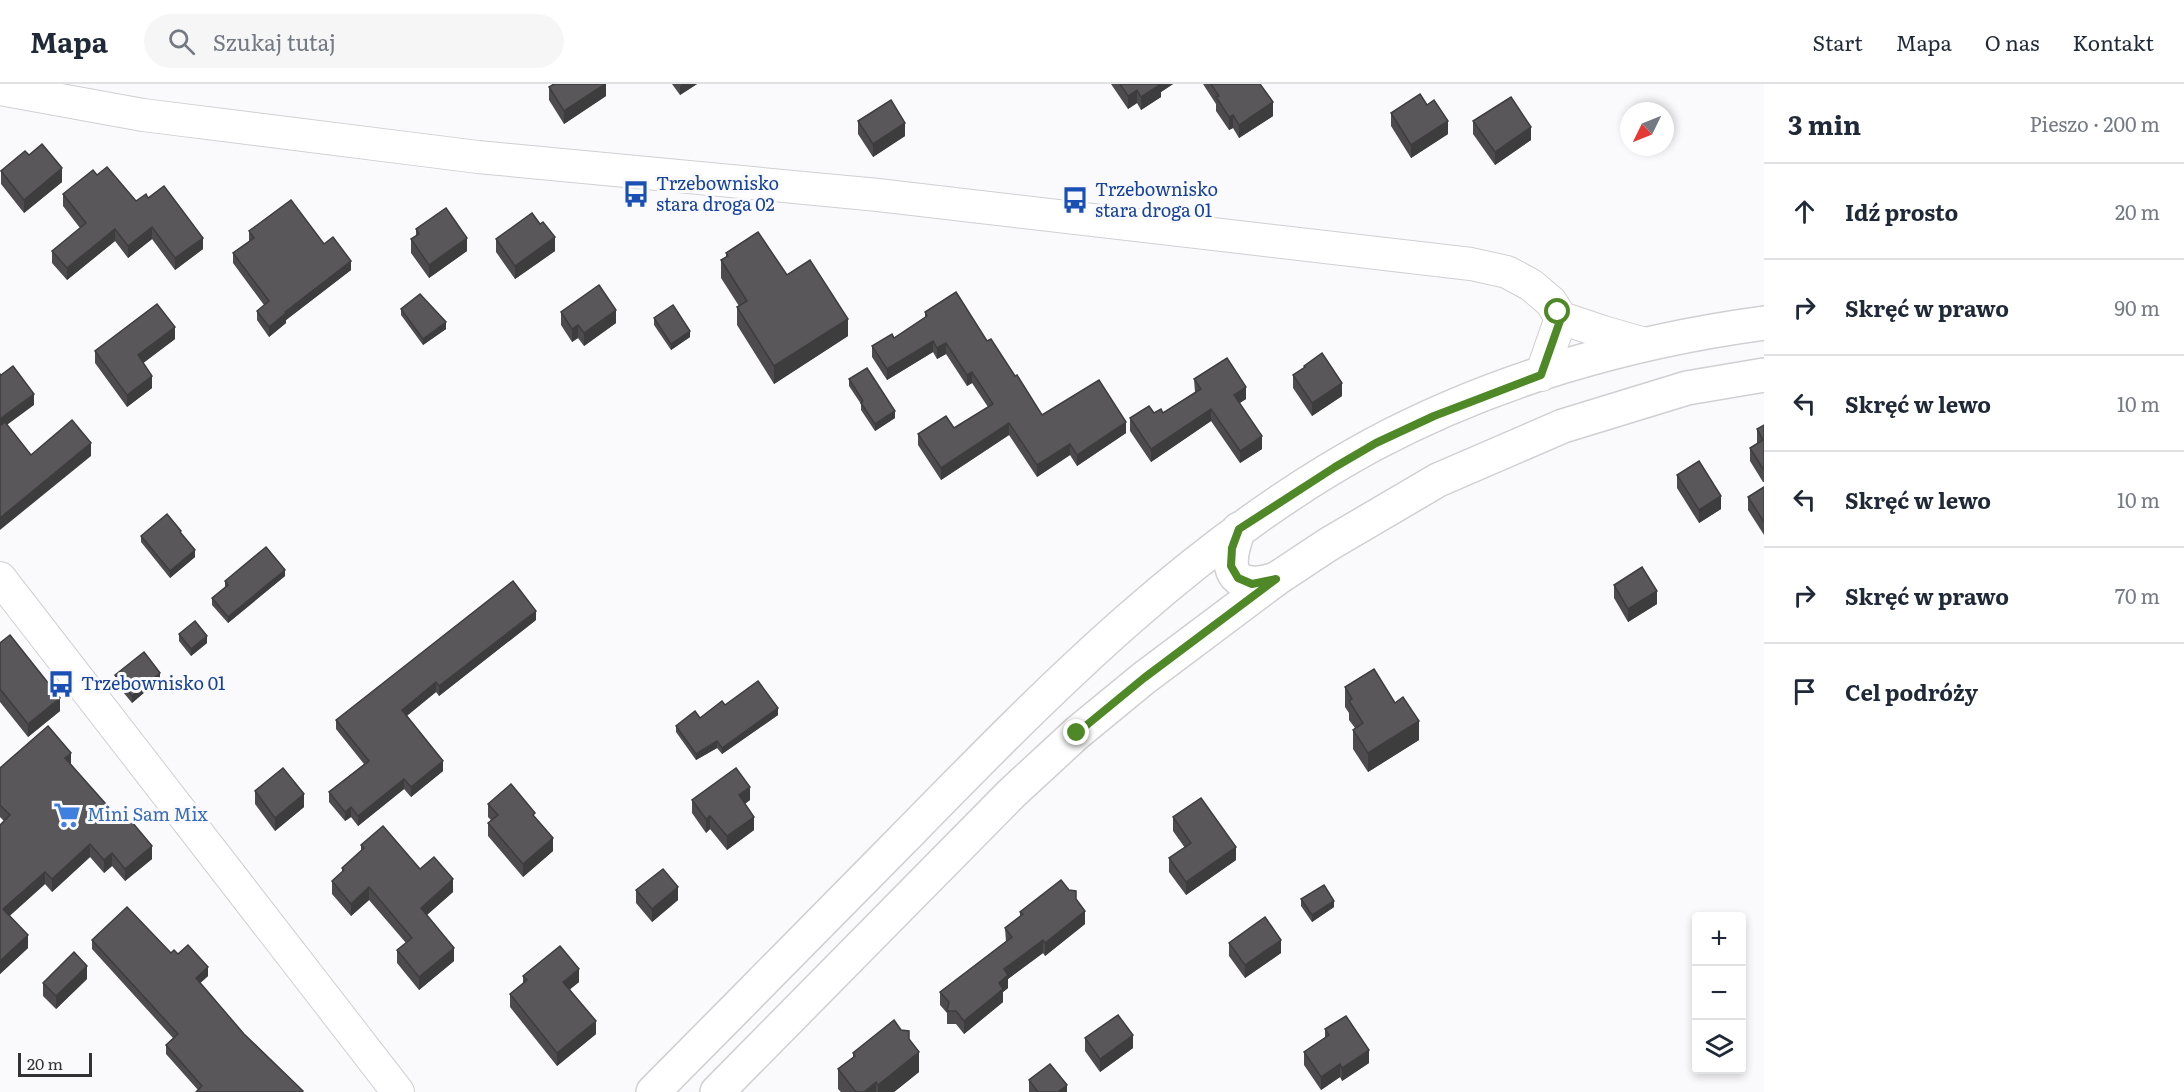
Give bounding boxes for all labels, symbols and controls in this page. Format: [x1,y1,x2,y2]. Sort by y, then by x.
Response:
search box [144,14,564,68]
text: Mapa [30,20,108,62]
icon: search [165,25,198,58]
text: Szukaj tutaj [213,25,336,58]
text: Start [1813,26,1863,57]
text: Mapa [1896,26,1952,57]
text: O nas [1985,26,2039,57]
text: Kontakt [2072,26,2154,57]
north arrow [1620,102,1674,156]
text: 3 min [1788,104,1861,143]
text: Pieszo · 200 m [2030,108,2160,138]
place label: Trzebownisko stara droga 02 [656,169,779,217]
place label: Trzebownisko stara droga 01 [1095,175,1218,223]
bus stop icon: Trzebownisko stara droga 02 [621,179,651,209]
bus stop icon: Trzebownisko stara droga 01 [1060,185,1090,215]
icon: ahead [1788,195,1821,228]
text: Idź prosto [1845,195,1958,228]
text: 20 m [2115,196,2160,226]
icon: right [1788,291,1821,324]
text: Skręć w prawo [1845,291,2009,324]
text: 90 m [2115,292,2160,322]
route start [1544,298,1570,324]
icon: left [1788,387,1821,420]
text: Skręć w lewo [1845,387,1991,420]
text: 10 m [2117,388,2160,418]
icon: left [1788,483,1821,516]
text: Skręć w lewo [1845,483,1991,516]
text: 10 m [2117,484,2160,514]
icon: right [1788,579,1821,612]
text: Skręć w prawo [1845,579,2009,612]
text: 70 m [2115,580,2160,610]
bus stop icon: Trzebownisko 01 [46,669,76,699]
place label: Trzebownisko 01 [81,669,225,696]
icon: arrive [1788,675,1821,708]
text: Cel podróży [1845,675,1978,708]
route end [1063,719,1089,745]
supermarket icon: Mini Sam Mix [52,800,82,830]
place label: Mini Sam Mix [87,800,208,827]
map controls [1692,912,1746,1074]
button: + [1692,912,1746,966]
button: − [1692,966,1746,1020]
button: layers [1692,1020,1746,1074]
scale bar [18,1050,92,1078]
text: 20 m [27,1051,63,1075]

